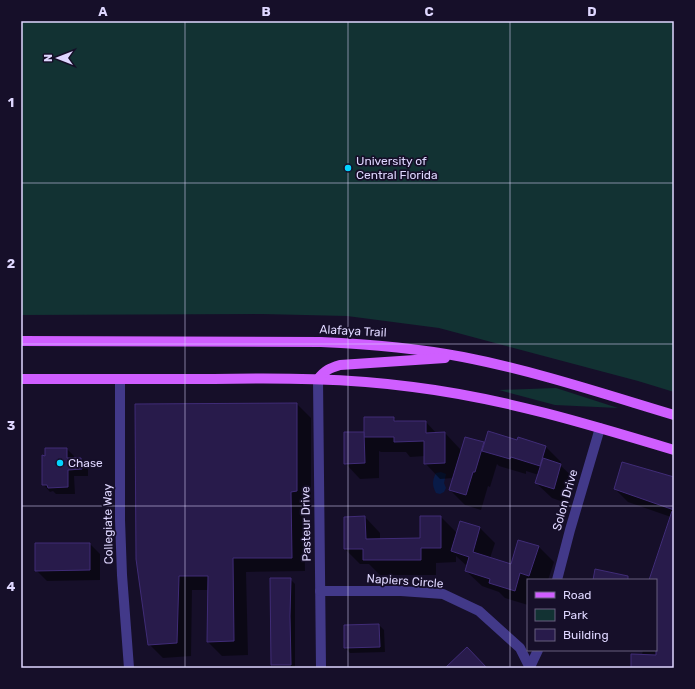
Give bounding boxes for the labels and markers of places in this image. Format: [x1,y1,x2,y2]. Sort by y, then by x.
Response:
place label: University of Central Florida [356,154,438,182]
marker: University of Central Florida [343,163,353,173]
place label: Chase [68,456,103,470]
marker: Chase [55,458,65,468]

